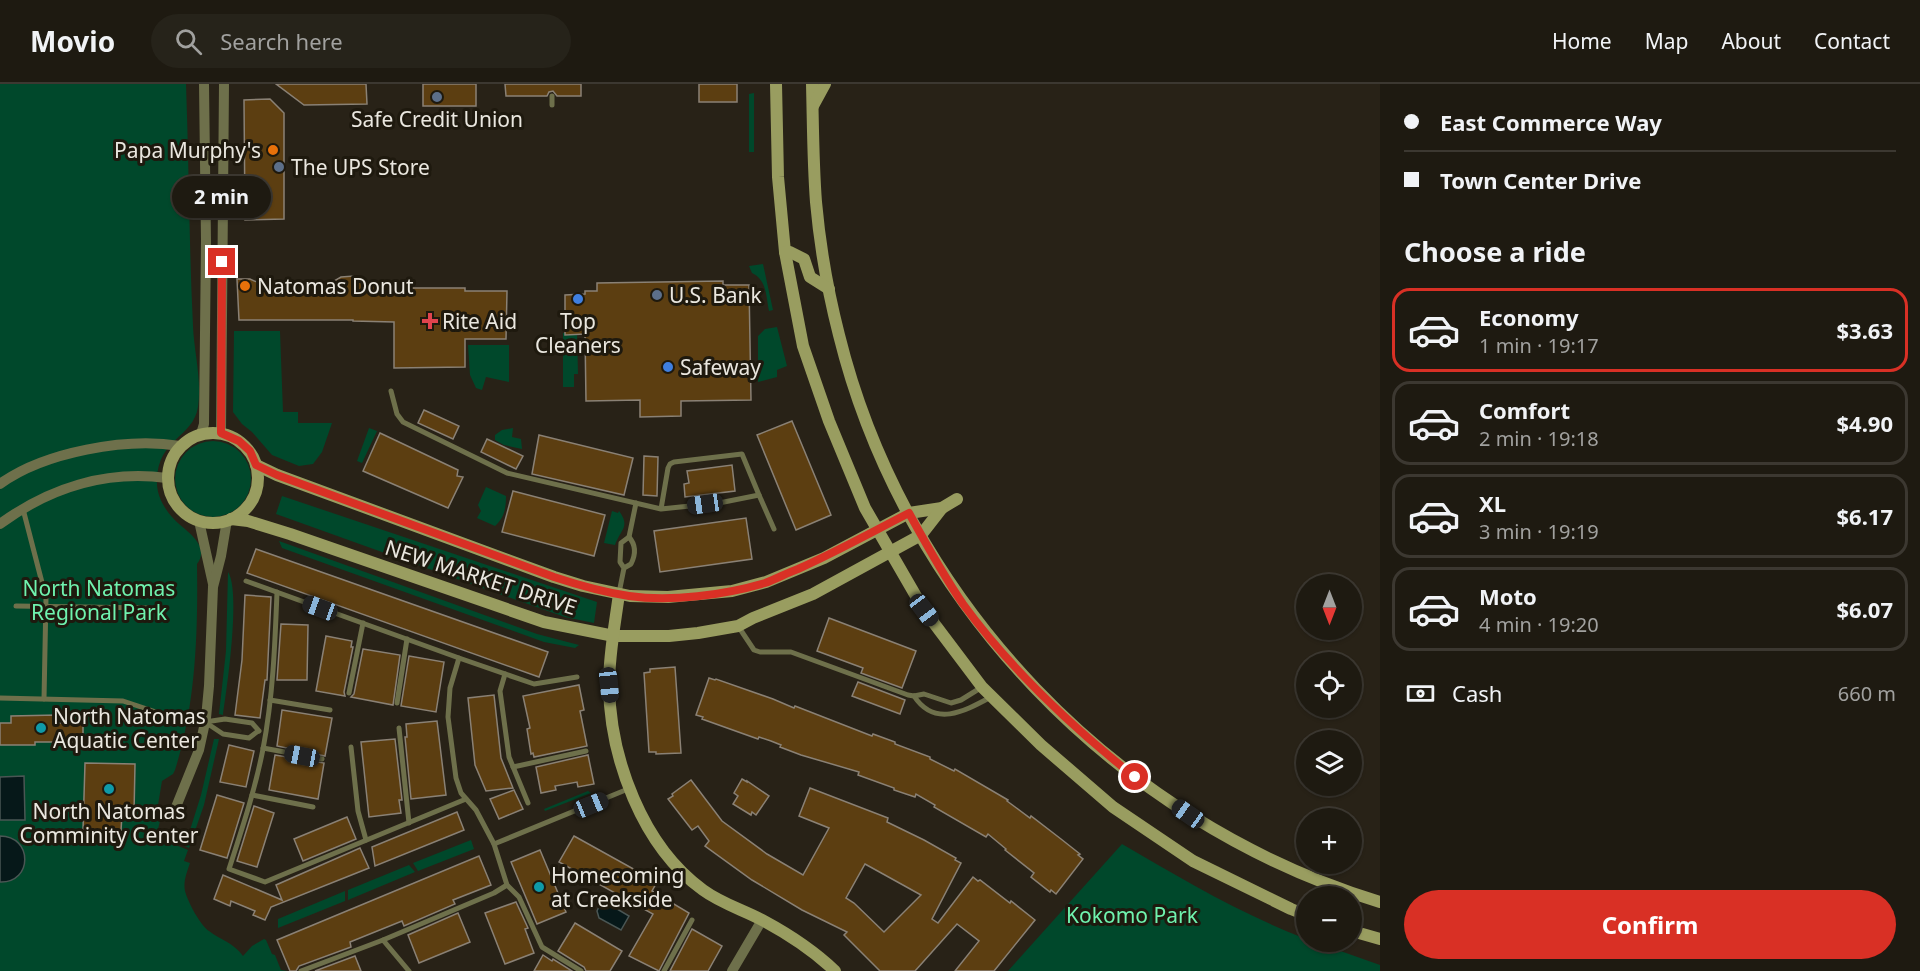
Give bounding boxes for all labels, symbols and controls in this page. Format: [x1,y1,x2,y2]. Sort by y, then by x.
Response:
search box [151,14,571,68]
text: Movio [30,22,115,60]
icon: search [172,25,205,58]
text: Search here [220,26,343,56]
text: Home [1552,27,1612,55]
text: Map [1645,27,1688,55]
text: About [1721,27,1781,55]
text: Contact [1814,27,1890,55]
marker: Safe Credit Union [430,90,444,104]
place label: Safe Credit Union [351,105,523,133]
text: East Commerce Way [1440,107,1662,137]
place label: Papa Murphy's [114,136,261,164]
marker: Papa Murphy's [266,143,280,157]
place label: The UPS Store [291,153,430,181]
marker: The UPS Store [272,160,286,174]
text: Town Center Drive [1440,165,1641,195]
callout: 2 min [172,175,272,217]
text: 2 min [194,183,249,210]
text: Choose a ride [1404,233,1586,270]
route end [208,248,235,275]
place label: Natomas Donut [257,272,414,300]
marker: Natomas Donut [238,279,252,293]
place label: U.S. Bank [669,281,763,309]
marker: U.S. Bank [650,288,664,302]
marker: Top Cleaners [571,292,585,306]
text: Economy [1479,302,1578,332]
icon: car [1407,303,1461,357]
place label: Rite Aid [442,307,517,335]
place label: Top Cleaners [535,307,621,359]
marker: Rite Aid [423,314,437,328]
text: $3.63 [1836,315,1893,345]
text: 1 min · 19:17 [1479,332,1599,359]
place label: Safeway [680,353,761,381]
marker: Safeway [661,360,675,374]
text: Comfort [1479,395,1570,425]
icon: car [1407,396,1461,450]
text: $4.90 [1836,408,1893,438]
text: 2 min · 19:18 [1479,425,1599,452]
text: XL [1479,488,1506,518]
icon: car [1407,489,1461,543]
car [686,493,724,515]
text: $6.17 [1836,501,1893,531]
text: 3 min · 19:19 [1479,518,1599,545]
street label: NEW MARKET DRIVE [382,533,580,621]
park label: North Natomas Regional Park [23,574,175,626]
north arrow [1296,574,1362,640]
map controls [1296,574,1362,952]
text: Moto [1479,581,1537,611]
icon: car [1407,582,1461,636]
car [906,590,942,630]
car [300,593,340,623]
text: $6.07 [1836,594,1893,624]
text: 4 min · 19:20 [1479,611,1599,638]
button: locate [1296,652,1362,718]
car [598,666,620,704]
icon: cash [1404,677,1437,710]
text: Cash [1452,678,1502,708]
text: 660 m [1838,680,1896,707]
place label: North Natomas Aquatic Center [53,702,206,754]
marker: North Natomas Aquatic Center [34,721,48,735]
button: layers [1296,730,1362,796]
car [283,744,321,768]
route start [1121,763,1148,790]
marker: North Natomas Comminity Center [102,782,116,796]
car [571,790,611,820]
car [1168,796,1208,832]
place label: North Natomas Comminity Center [19,797,199,849]
button: + [1296,808,1362,874]
place label: Homecoming at Creekside [551,861,684,913]
marker: Homecoming at Creekside [532,880,546,894]
button: − [1296,886,1362,952]
button: Confirm [1404,890,1896,959]
park label: Kokomo Park [1066,901,1199,929]

